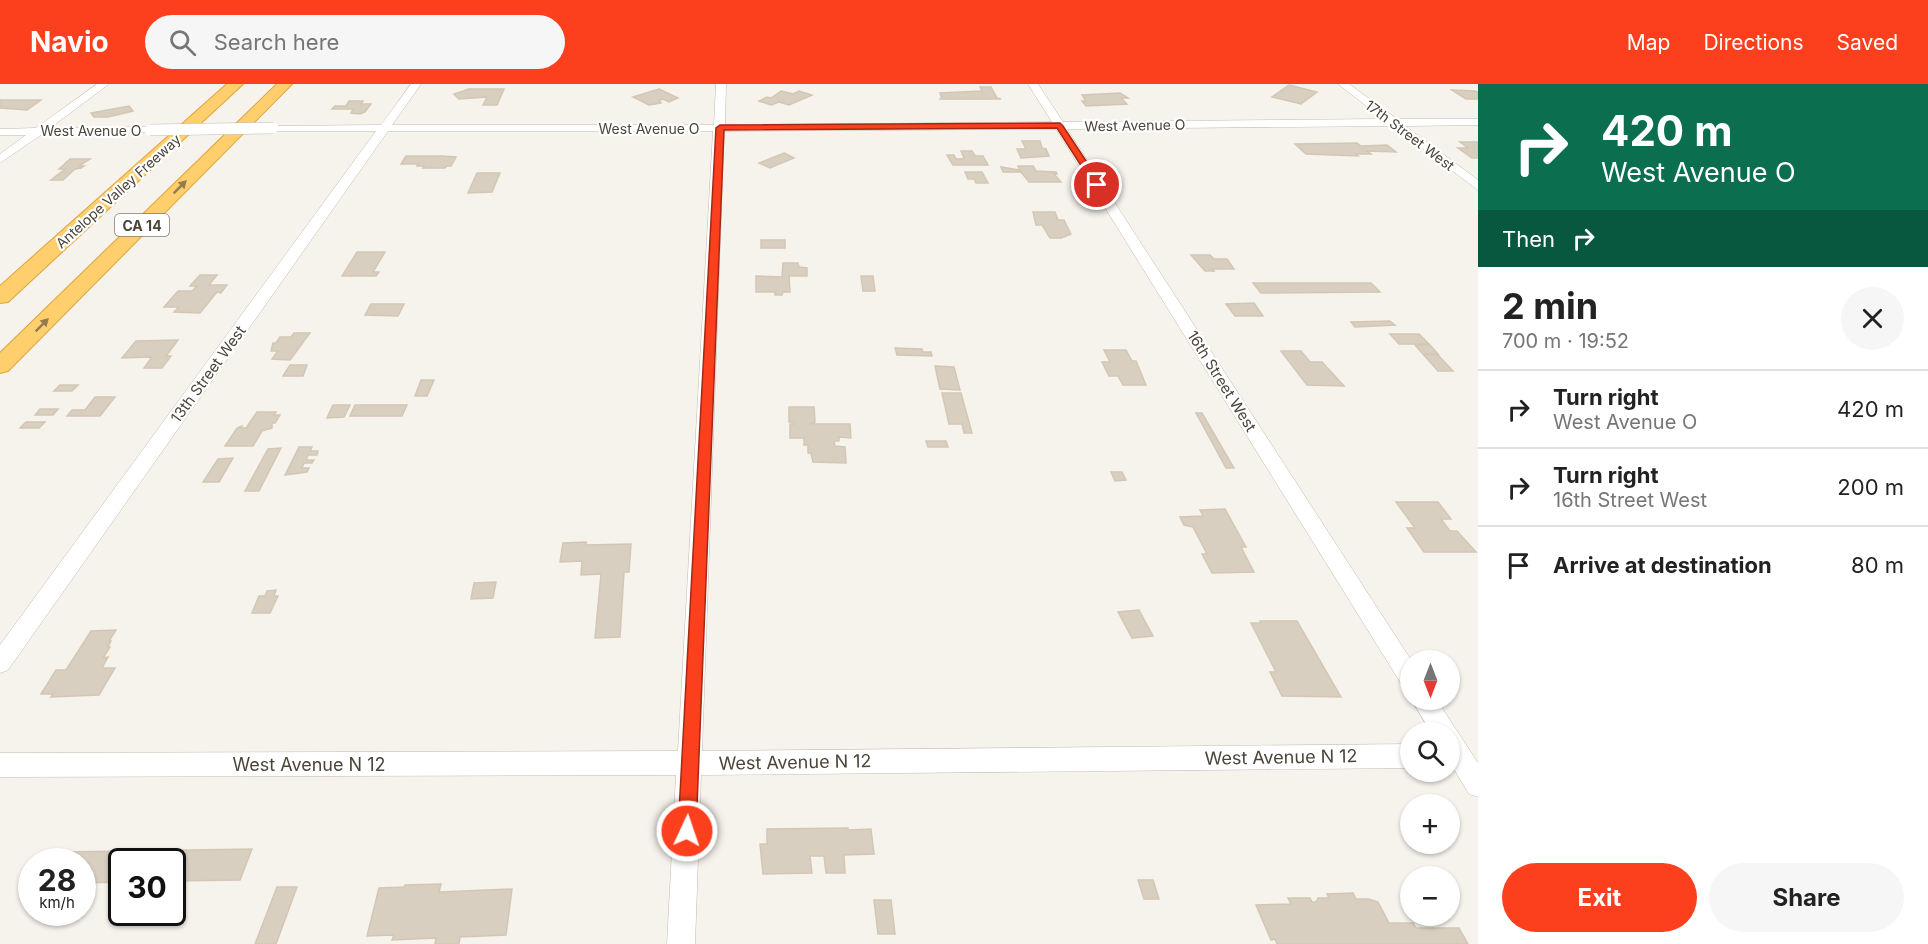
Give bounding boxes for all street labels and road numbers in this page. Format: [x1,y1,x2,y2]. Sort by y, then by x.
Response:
street label: 17th Street West [1362,96,1458,174]
street label: West Avenue O [1084,116,1186,134]
street label: West Avenue O [599,120,699,137]
street label: West Avenue O [41,122,141,139]
street label: Antelope Valley Freeway [52,130,184,252]
road number: CA 14 [115,214,169,236]
street label: 13th Street West [166,322,250,426]
street label: 16th Street West [1183,327,1261,435]
street label: West Avenue N 12 [1204,745,1358,769]
street label: West Avenue N 12 [718,750,872,774]
street label: West Avenue N 12 [233,754,385,775]

